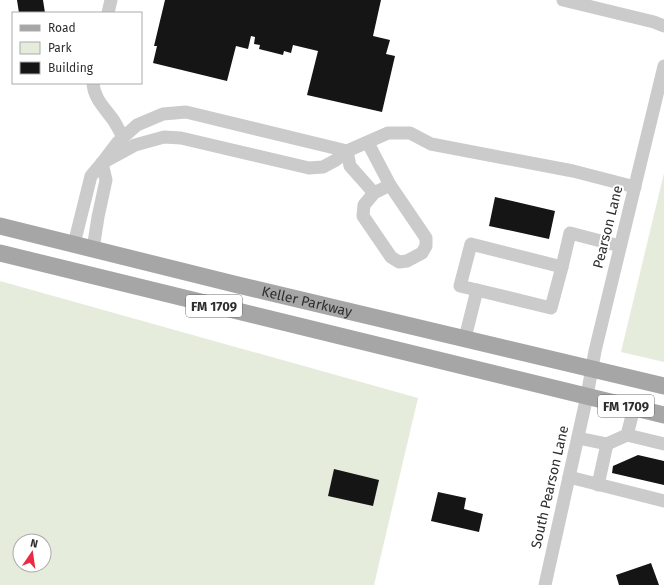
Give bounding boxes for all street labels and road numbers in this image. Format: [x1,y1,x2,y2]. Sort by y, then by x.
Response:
street label: Pearson Lane [589,184,627,270]
street label: Keller Parkway [260,282,354,320]
road number: FM 1709 [186,295,242,317]
road number: FM 1709 [598,395,654,417]
street label: South Pearson Lane [528,424,572,550]

